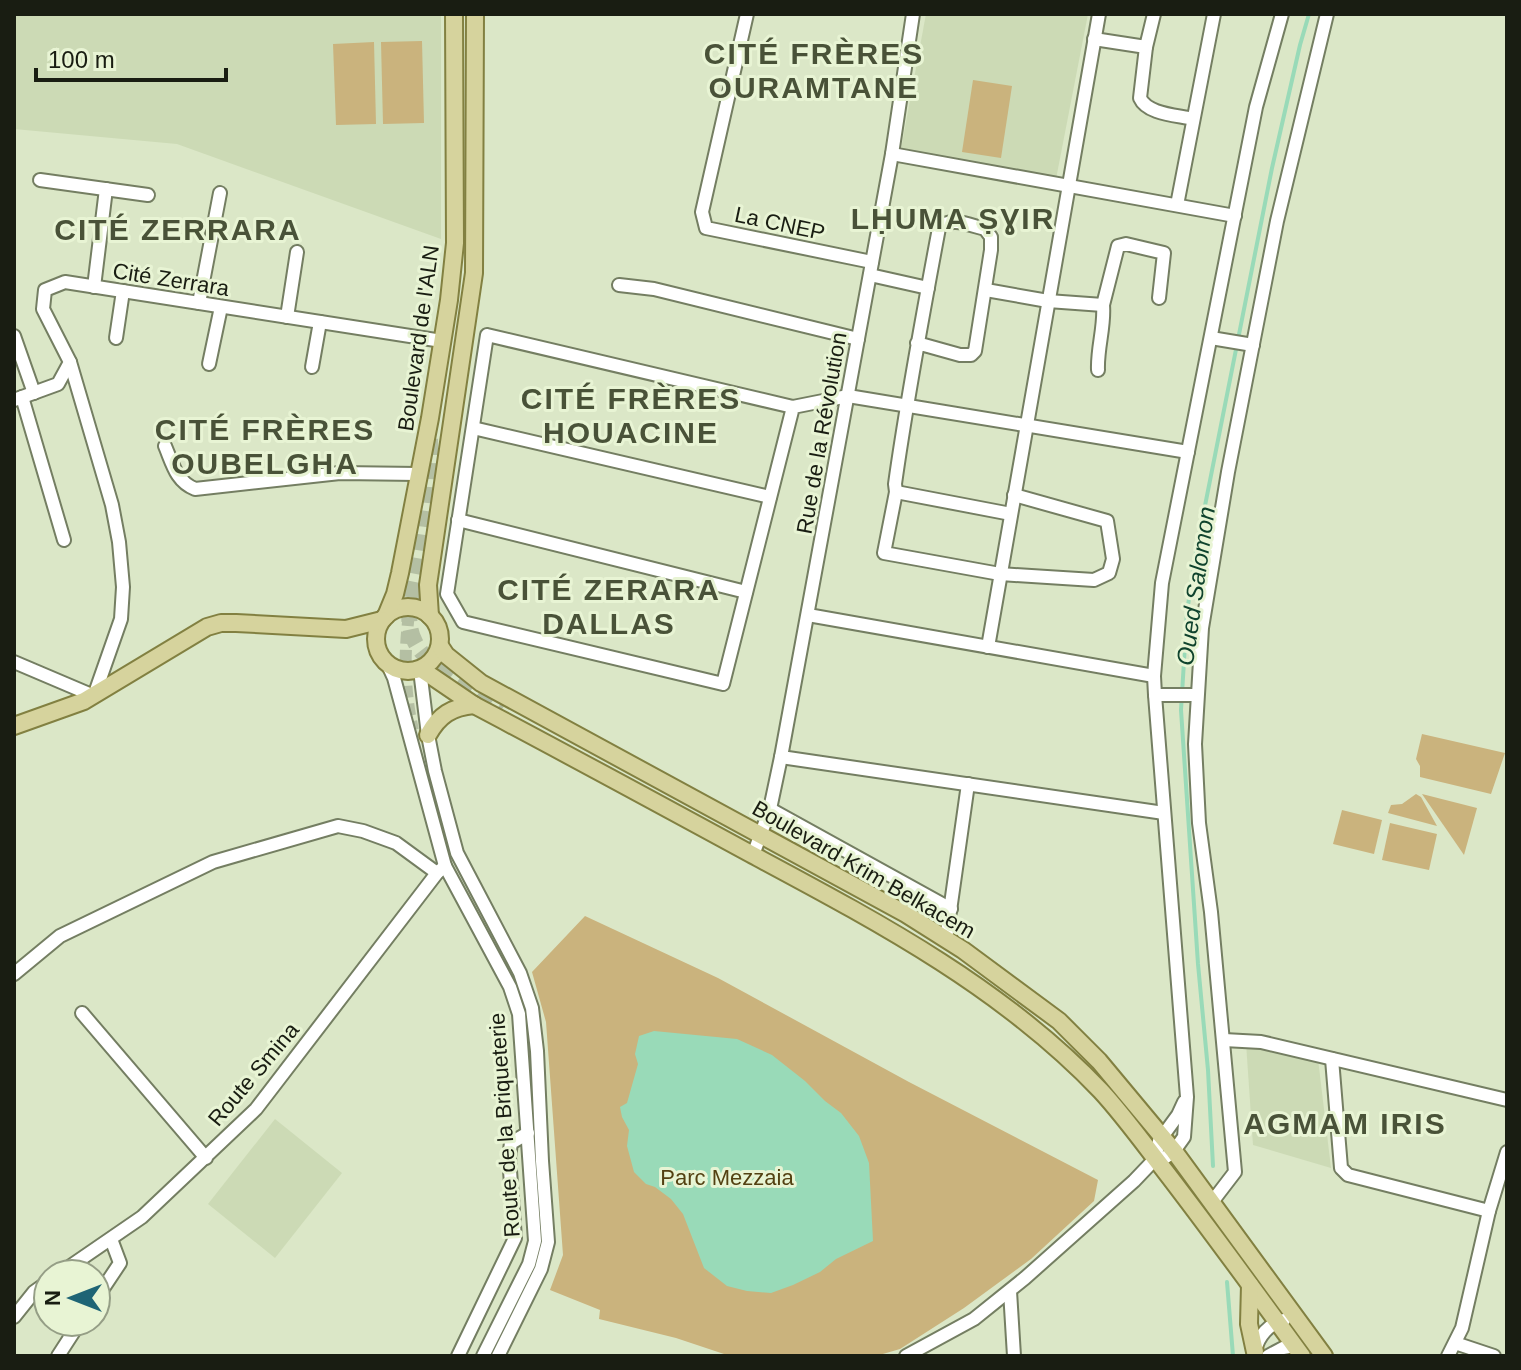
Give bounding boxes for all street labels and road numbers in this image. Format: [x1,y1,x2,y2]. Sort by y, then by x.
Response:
street label: La CNEP [732,202,827,245]
street label: Boulevard de l'ALN [393,243,444,433]
street label: Cité Zerrara [111,258,232,301]
street label: Rue de la Révolution [791,330,852,536]
street label: Boulevard Krim Belkacem [748,795,980,944]
street label: Route de la Briqueterie [484,1012,525,1238]
street label: Route Smina [203,1017,304,1131]

